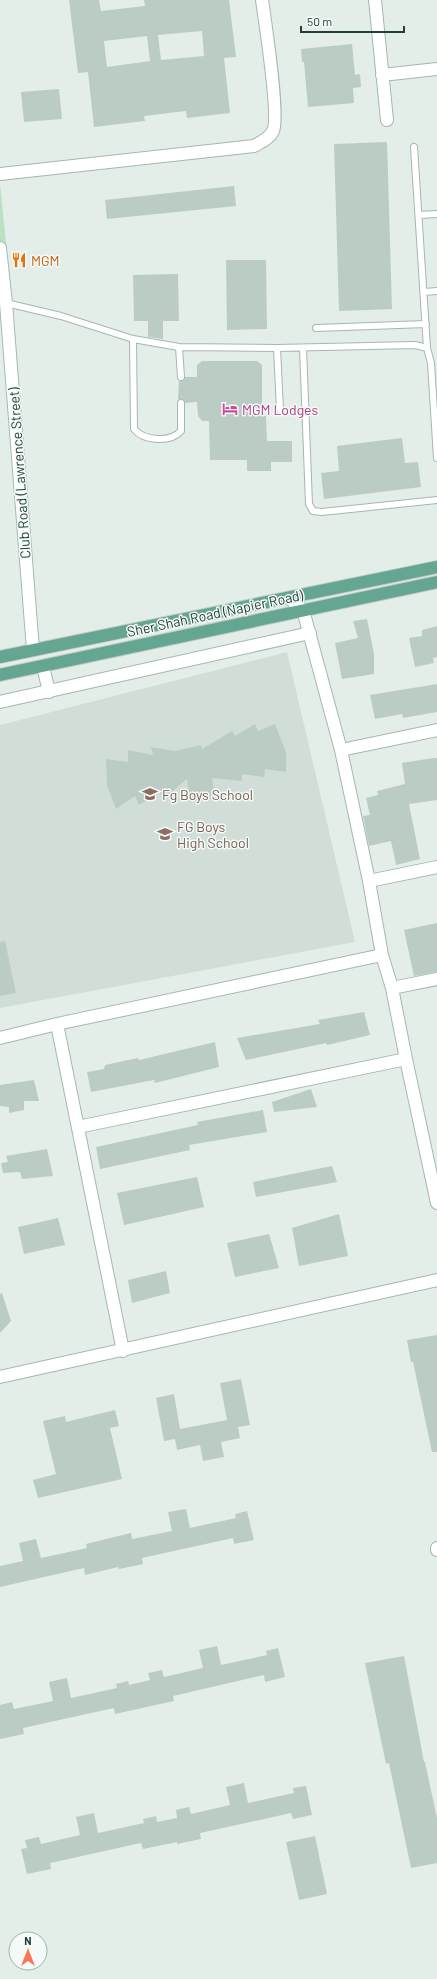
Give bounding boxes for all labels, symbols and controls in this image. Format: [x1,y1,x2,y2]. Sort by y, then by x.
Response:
scale bar [301,8,404,34]
text: 50 m [307,14,332,28]
restaurant icon: MGM [10,251,28,269]
place label: MGM [31,252,60,269]
street label: Club Road (Lawrence Street) [5,387,33,559]
hotel icon: MGM Lodges [221,400,239,418]
place label: MGM Lodges [242,401,318,418]
street label: Sher Shah Road (Napier Road) [125,586,305,640]
school or university icon: Fg Boys School [141,785,159,803]
place label: Fg Boys School [162,786,253,803]
place label: FG Boys High School [177,818,249,851]
school or university icon: FG Boys High School [156,825,174,843]
north arrow [8,1931,48,1971]
text: N [24,1934,32,1947]

